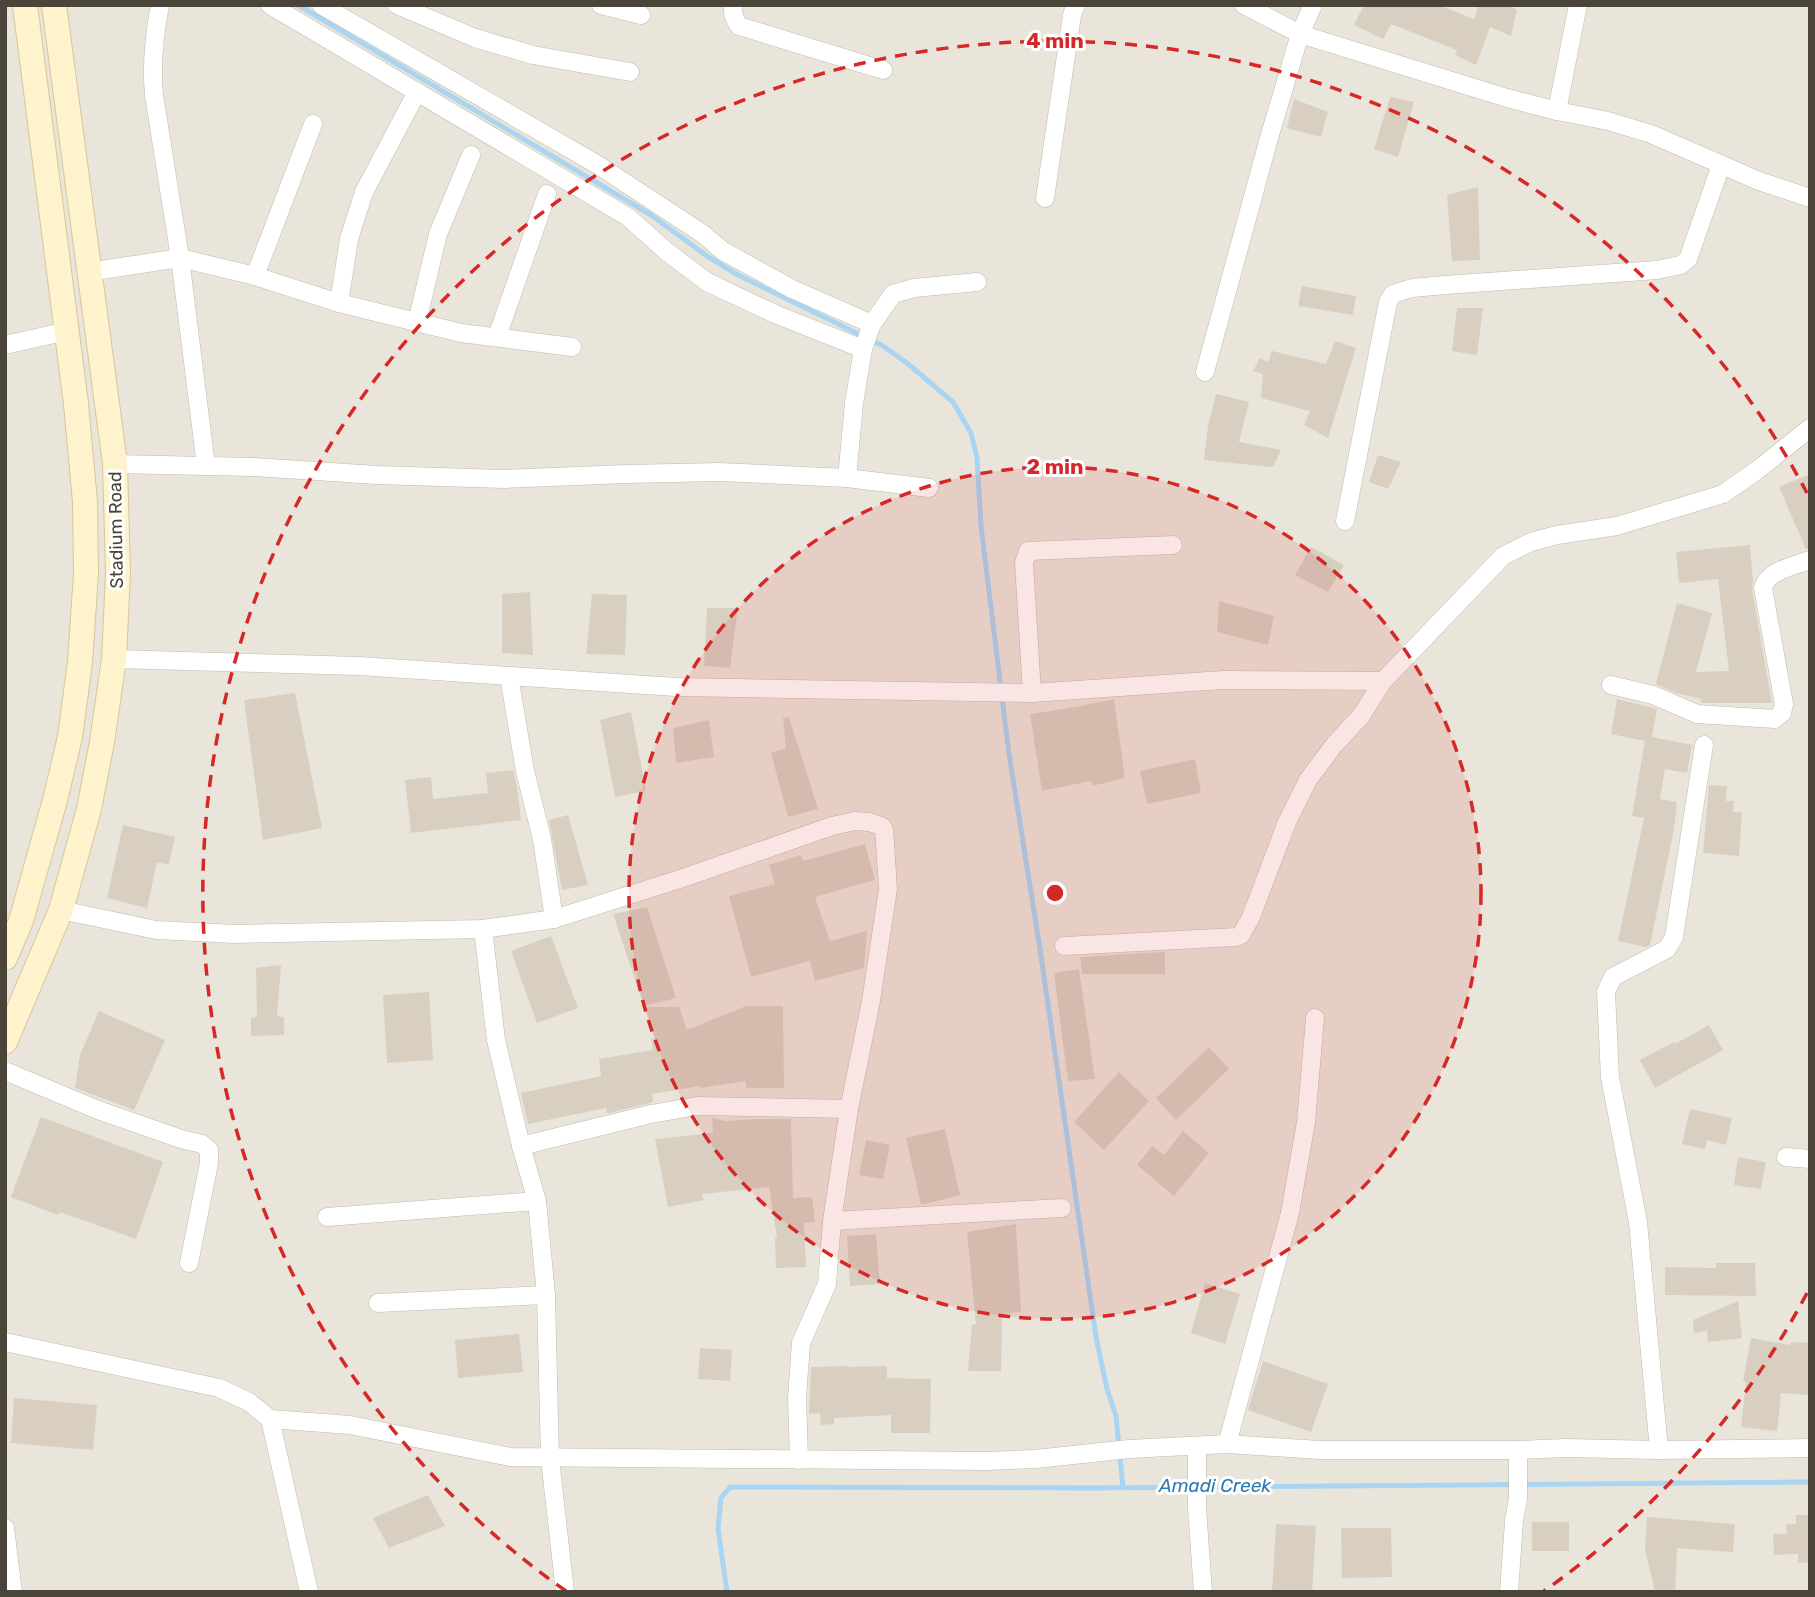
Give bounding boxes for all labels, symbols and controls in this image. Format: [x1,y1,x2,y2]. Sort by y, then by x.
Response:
text: 4 min [1026,28,1084,53]
text: 2 min [1027,454,1083,479]
street label: Stadium Road [104,471,128,589]
centre of rings [1043,881,1067,905]
water label: Amadi Creek [1158,1474,1271,1497]

